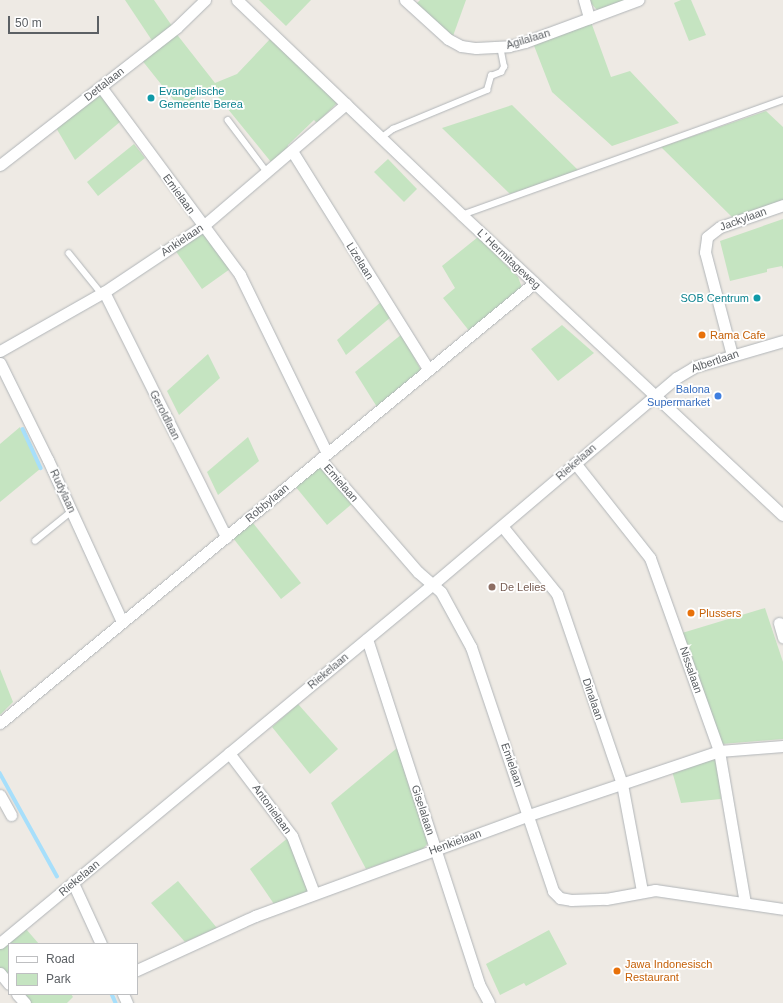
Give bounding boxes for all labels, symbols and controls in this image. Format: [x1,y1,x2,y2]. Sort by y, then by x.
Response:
scale bar [10,8,101,34]
text: 50 m [15,16,42,30]
street label: Agilalaan [504,26,552,52]
street label: Dettalaan [81,64,127,104]
place label: Evangelische Gemeente Berea [159,85,243,111]
marker: Evangelische Gemeente Berea [146,93,156,103]
street label: Emielaan [160,172,198,216]
street label: Jackylaan [718,204,768,234]
street label: Ankielaan [158,221,206,259]
street label: L' Hermitageweg [474,226,544,292]
street label: Lizelaan [344,240,376,282]
place label: SOB Centrum [681,291,749,305]
marker: SOB Centrum [752,293,762,303]
place label: Rama Cafe [710,328,766,342]
marker: Rama Cafe [697,330,707,340]
street label: Albertlaan [689,347,741,375]
place label: Balona Supermarket [647,383,710,409]
street label: Geroldlaan [147,388,183,442]
marker: Balona Supermarket [713,391,723,401]
street label: Riekelaan [553,441,599,483]
street label: Emielaan [321,461,361,505]
street label: Rudylaan [47,467,79,515]
street label: Robbylaan [243,481,291,525]
place label: De Lelies [500,580,546,594]
marker: De Lelies [487,582,497,592]
place label: Plussers [699,606,741,620]
marker: Plussers [686,608,696,618]
street label: Nissalaan [677,645,705,695]
street label: Riekelaan [305,650,351,692]
street label: Dinalaan [580,676,606,722]
street label: Emielaan [498,741,526,789]
street label: Antonielaan [250,782,294,836]
street label: Giselalaan [409,783,437,837]
street label: Henkielaan [427,826,483,858]
street label: Riekelaan [56,857,102,899]
legend [8,943,138,995]
text: Road [46,952,75,966]
place label: Jawa Indonesisch Restaurant [625,958,712,984]
marker: Jawa Indonesisch Restaurant [612,966,622,976]
text: Park [46,972,71,986]

